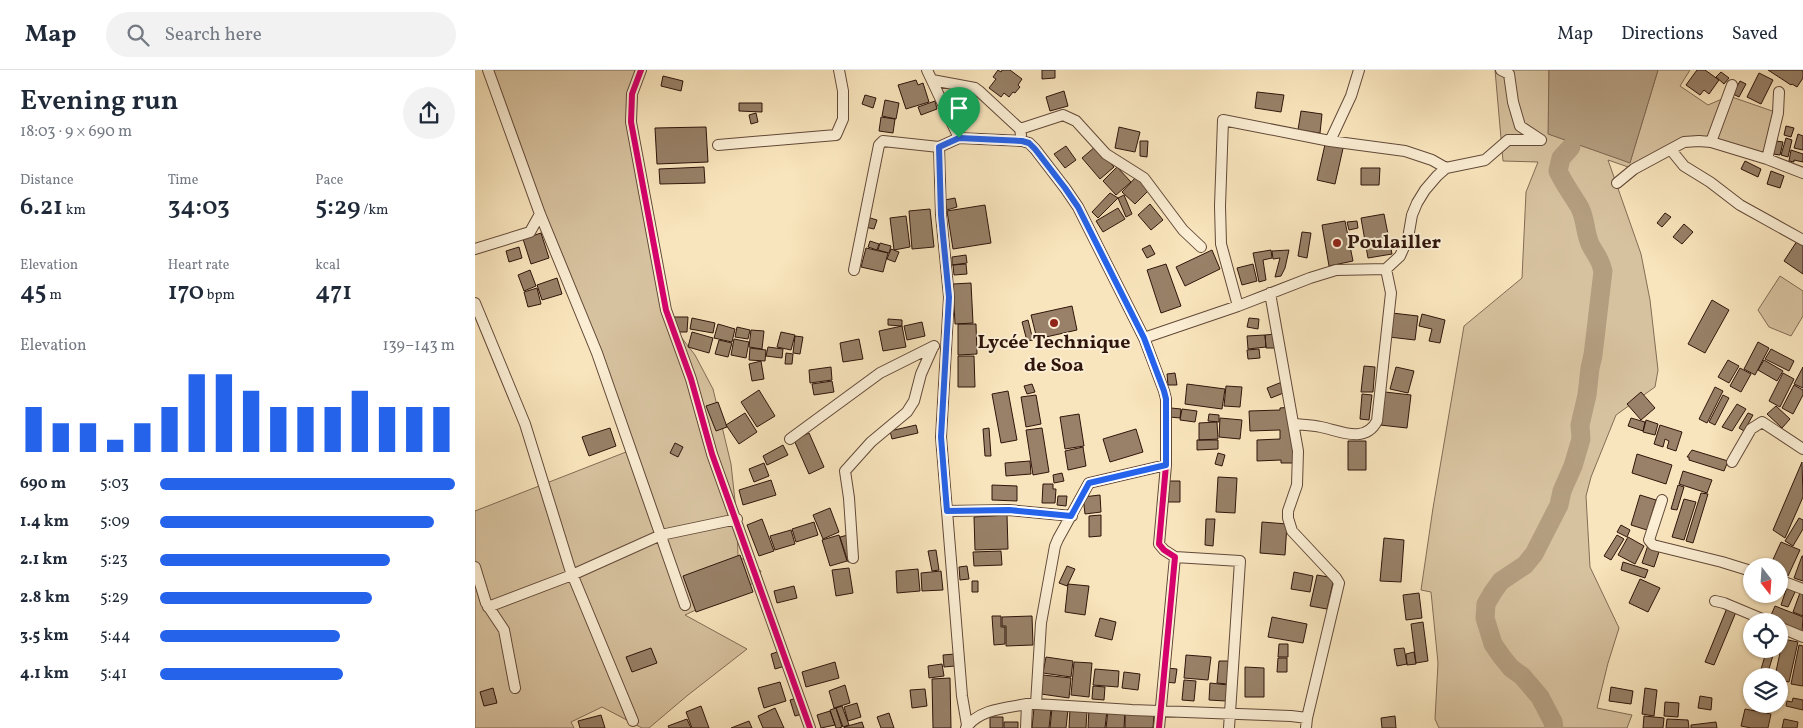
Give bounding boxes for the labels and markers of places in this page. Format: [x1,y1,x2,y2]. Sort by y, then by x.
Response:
pin [938,87,980,138]
place label: Poulailler [1347,229,1442,257]
marker: Poulailler [1331,237,1343,249]
marker: Lycée Technique de Soa [1048,317,1060,329]
place label: Lycée Technique de Soa [977,329,1131,380]

